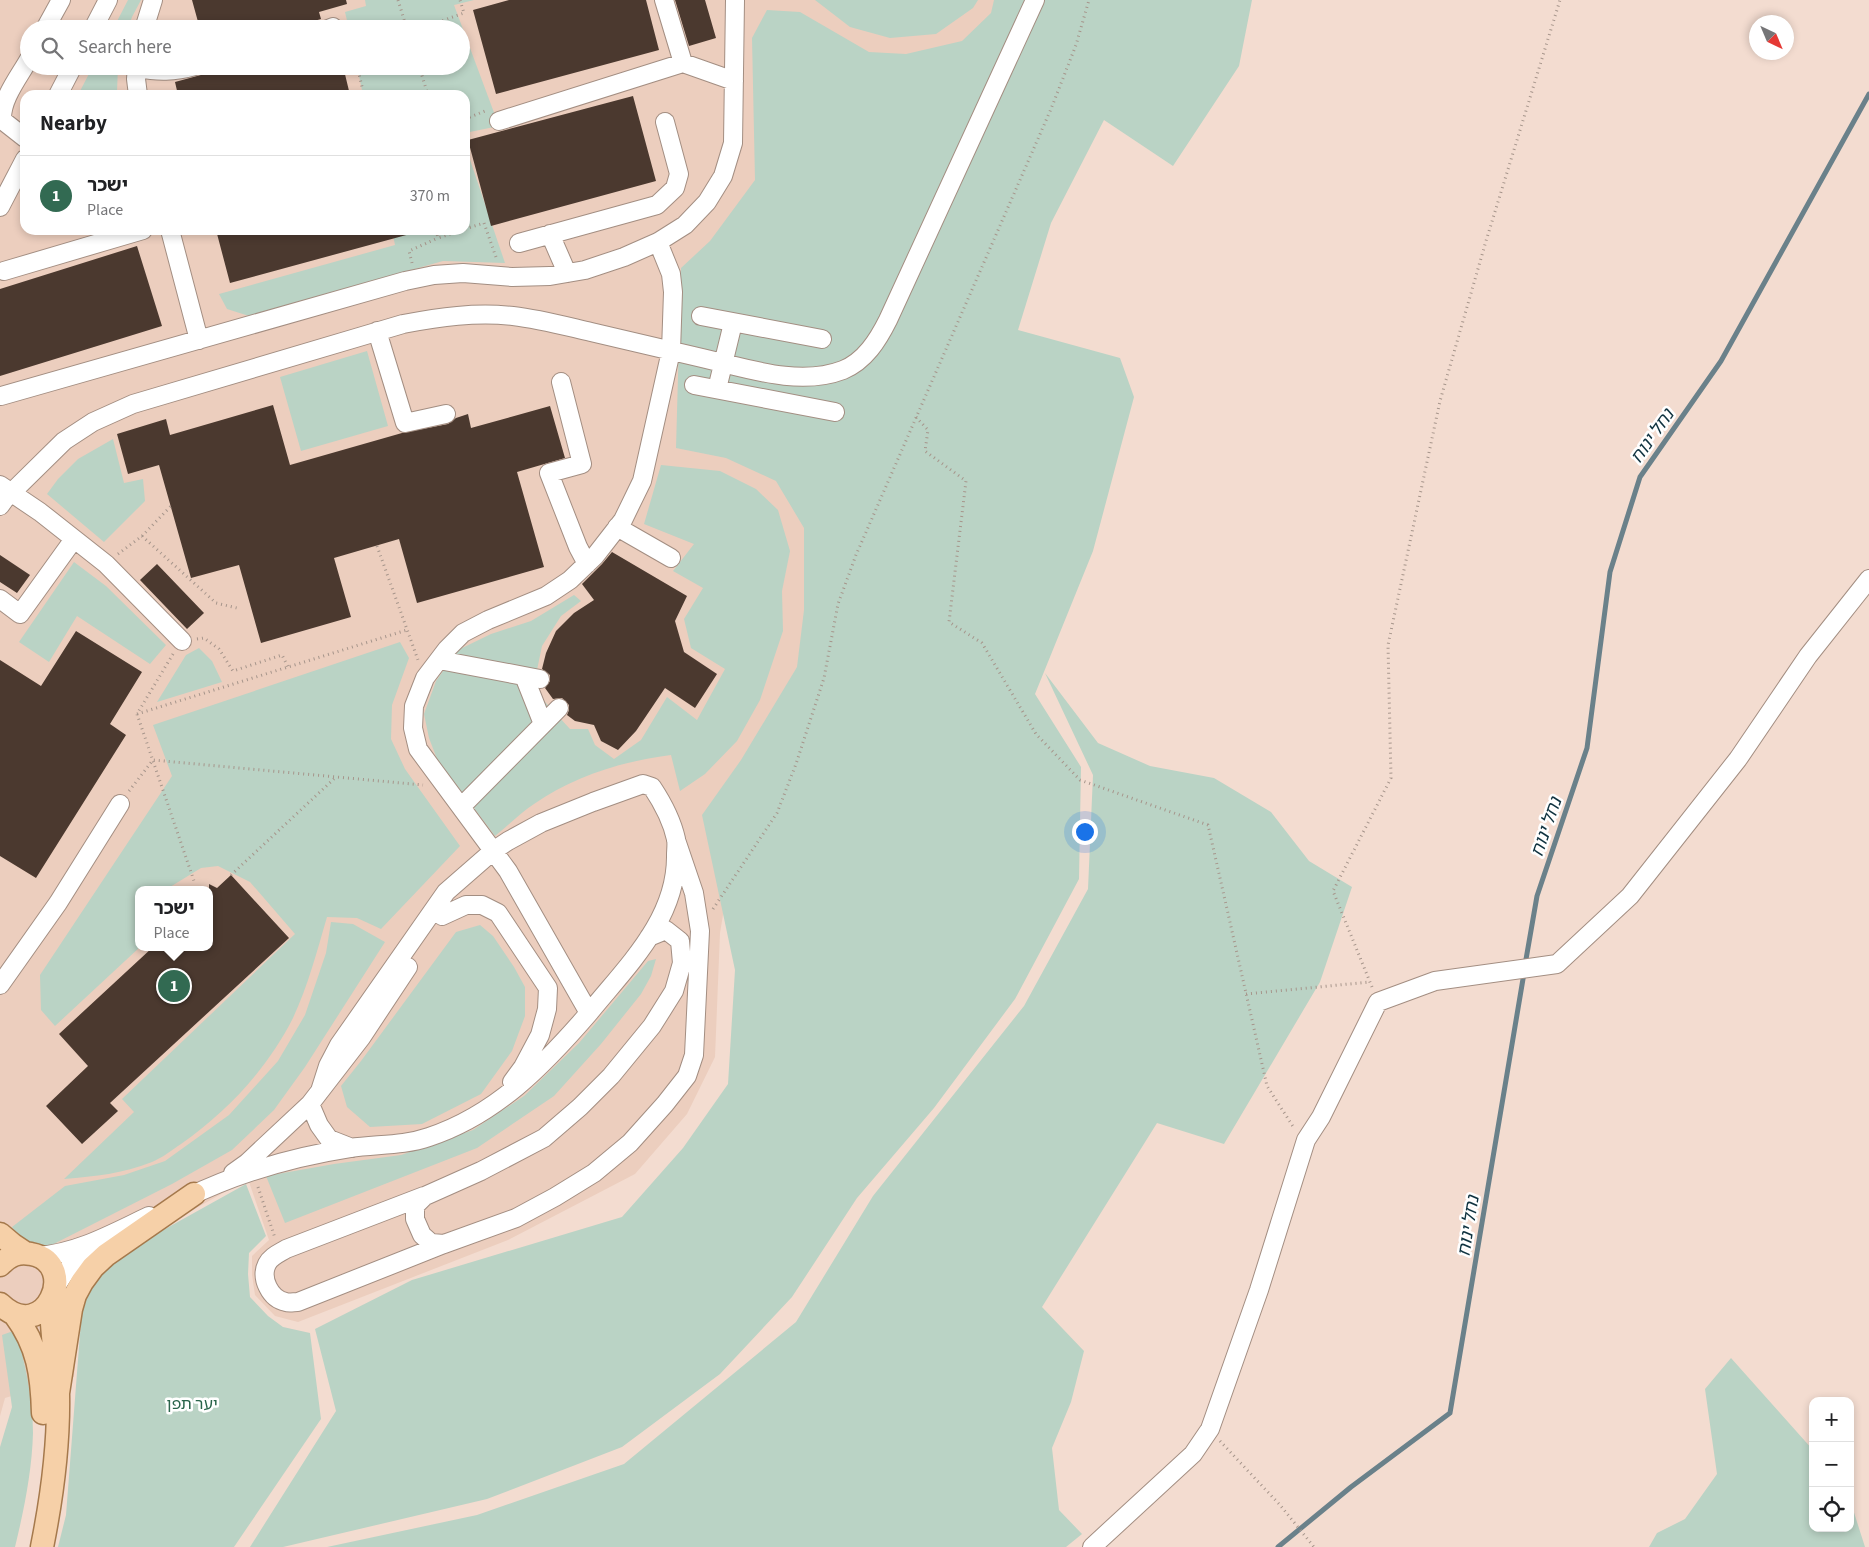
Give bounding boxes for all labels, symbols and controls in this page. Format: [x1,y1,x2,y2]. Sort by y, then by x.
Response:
north arrow [1749,15,1794,60]
search box [20,20,470,75]
icon: search [38,34,66,62]
text: Search here [78,34,172,61]
text: Nearby [40,108,107,138]
text: ישכר [87,172,128,199]
text: 1 [52,185,60,207]
text: 370 m [410,185,450,207]
text: Place [87,199,123,221]
water label: נחל ינוח [1625,403,1681,469]
water label: נחל ינוח [1525,793,1569,860]
your location [1072,819,1098,845]
popup [135,886,213,951]
text: ישכר [153,895,195,922]
text: Place [153,922,190,944]
pin: 1 [158,967,190,1005]
water label: נחל ינוח [1451,1193,1486,1258]
park label: יער תפן [166,1393,218,1415]
map controls [1809,1397,1854,1532]
button: + [1809,1397,1854,1442]
button: − [1809,1442,1854,1487]
button: locate [1809,1487,1854,1532]

